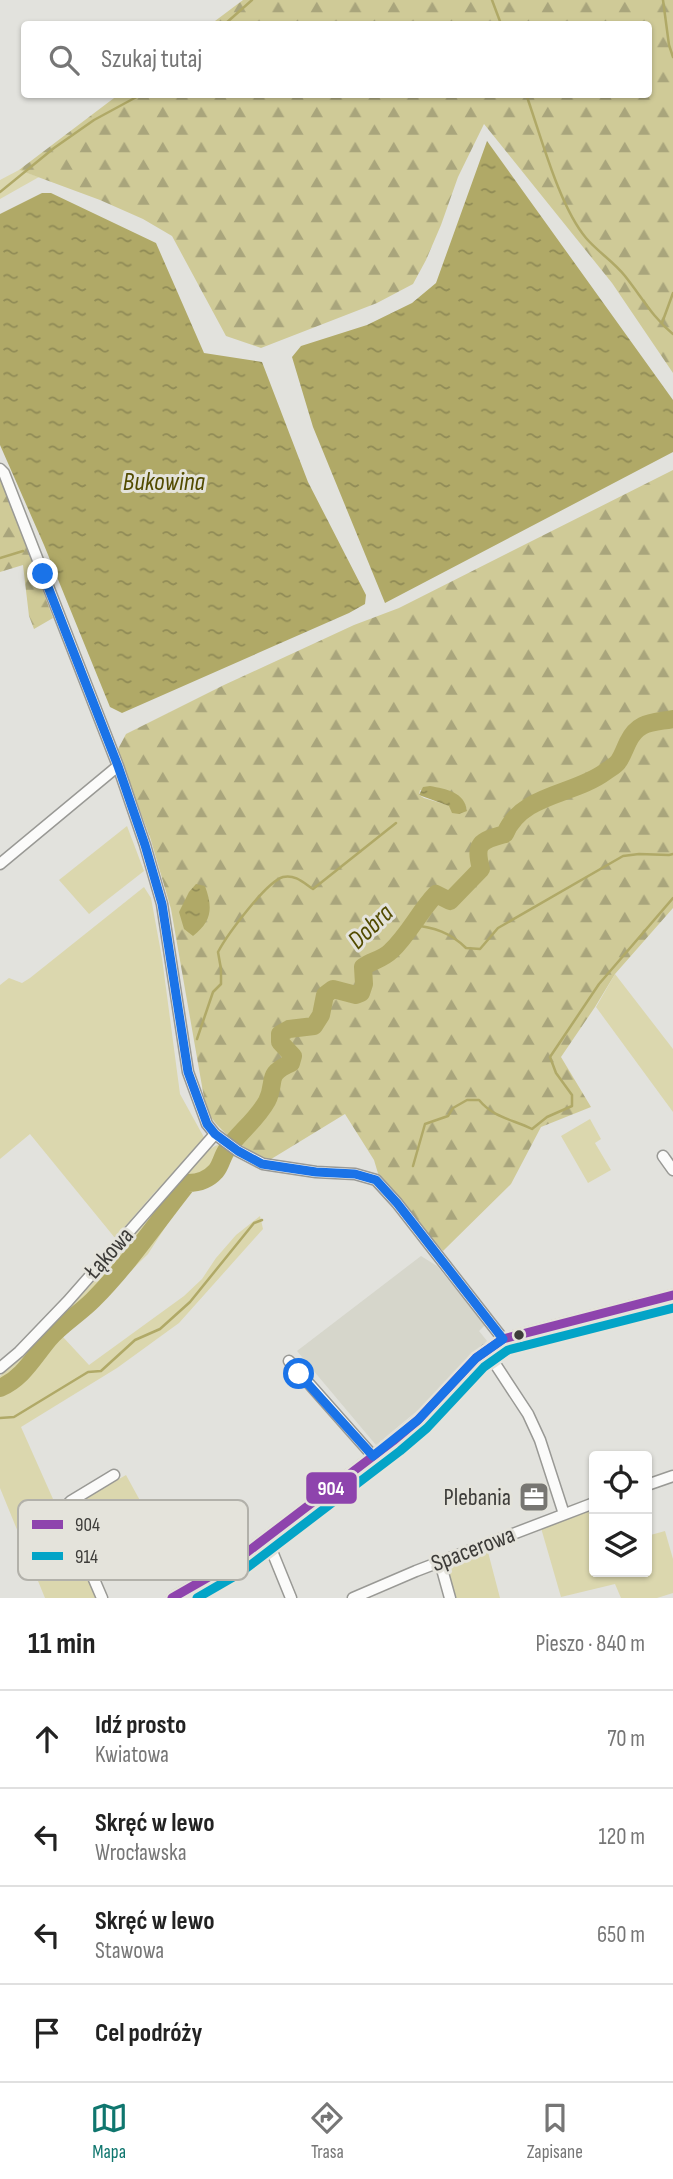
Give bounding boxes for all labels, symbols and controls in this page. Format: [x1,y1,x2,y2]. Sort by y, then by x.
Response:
search box [21,21,652,98]
icon: search [45,41,83,79]
text: Szukaj tutaj [101,44,202,75]
water label: Bukowina [123,467,206,498]
route end [27,558,58,589]
water label: Dobra [342,898,400,956]
street label: Łąkowa [78,1221,140,1285]
unlabelled marker [512,1328,526,1342]
route start [283,1358,314,1389]
map controls [589,1451,652,1577]
button: locate [589,1451,652,1514]
line badge: 904 [305,1471,358,1505]
text: 904 [318,1478,345,1501]
office icon: Plebania [517,1480,551,1514]
place label: Plebania [444,1483,511,1512]
legend [18,1500,248,1580]
text: 904 [75,1514,100,1537]
button: layers [589,1514,652,1577]
street label: Spacerowa [427,1520,519,1578]
text: 914 [75,1546,98,1569]
text: 11 min [28,1626,96,1662]
text: Pieszo · 840 m [536,1630,645,1658]
text: Idź prosto [95,1710,186,1741]
icon: ahead [28,1720,66,1758]
text: 70 m [607,1725,645,1753]
text: Kwiatowa [95,1741,169,1769]
text: Skręć w lewo [95,1808,215,1839]
icon: left [28,1818,66,1856]
text: 120 m [599,1823,645,1851]
text: Wrocławska [95,1839,187,1867]
text: Skręć w lewo [95,1906,215,1937]
icon: left [28,1916,66,1954]
text: 650 m [597,1921,645,1949]
text: Stawowa [95,1937,164,1965]
icon: arrive [28,2014,66,2052]
text: Cel podróży [95,2018,202,2049]
tab: Mapa [90,2099,128,2164]
tab: Trasa [308,2099,346,2164]
tab: Zapisane [527,2099,583,2164]

